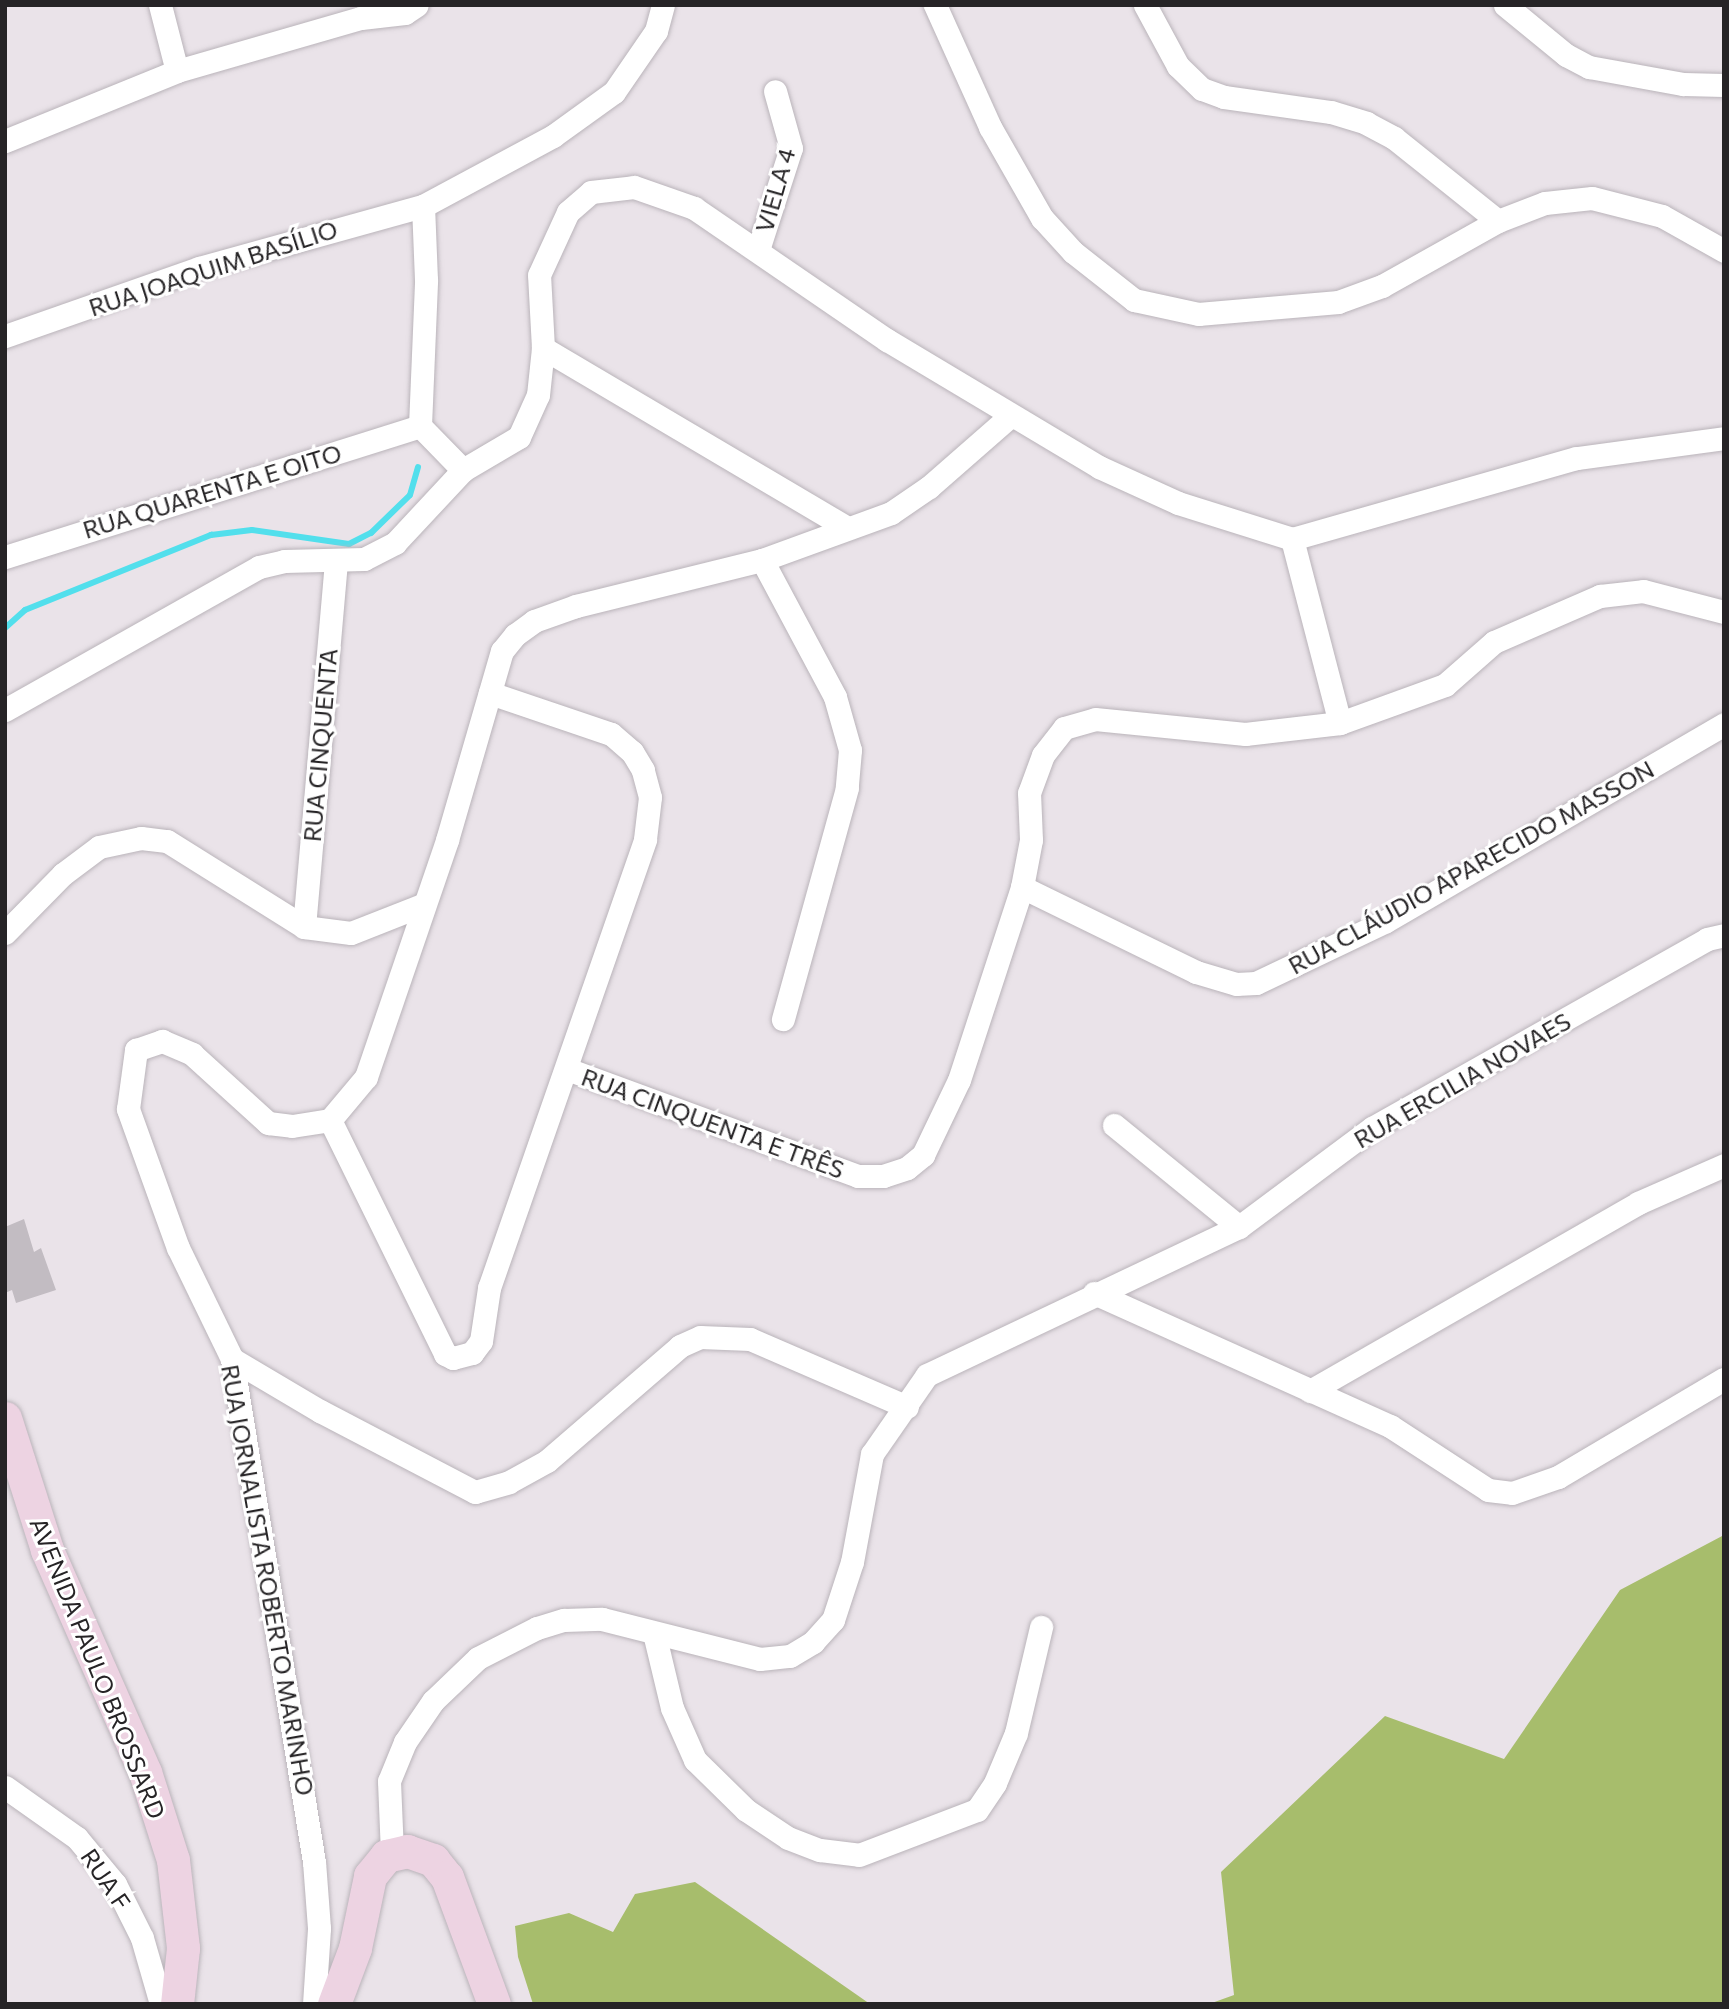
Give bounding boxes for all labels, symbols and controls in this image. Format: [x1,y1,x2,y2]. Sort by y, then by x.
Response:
street label: VIELA 4 [749,144,801,236]
street label: RUA JOAQUIM BASÍLIO [85,214,341,322]
street label: RUA QUARENTA E OITO [79,438,345,544]
street label: RUA CINQUENTA [297,647,343,843]
street label: RUA CLÁUDIO APARECIDO MASSON [1283,754,1659,980]
street label: RUA ERCILIA NOVAES [1349,1006,1575,1154]
street label: RUA CINQUENTA E TRÊS [578,1062,848,1184]
street label: RUA JORNALISTA ROBERTO MARINHO [216,1362,320,1798]
street label: AVENIDA PAULO BROSSARD [24,1513,172,1823]
street label: RUA F [75,1843,137,1915]

